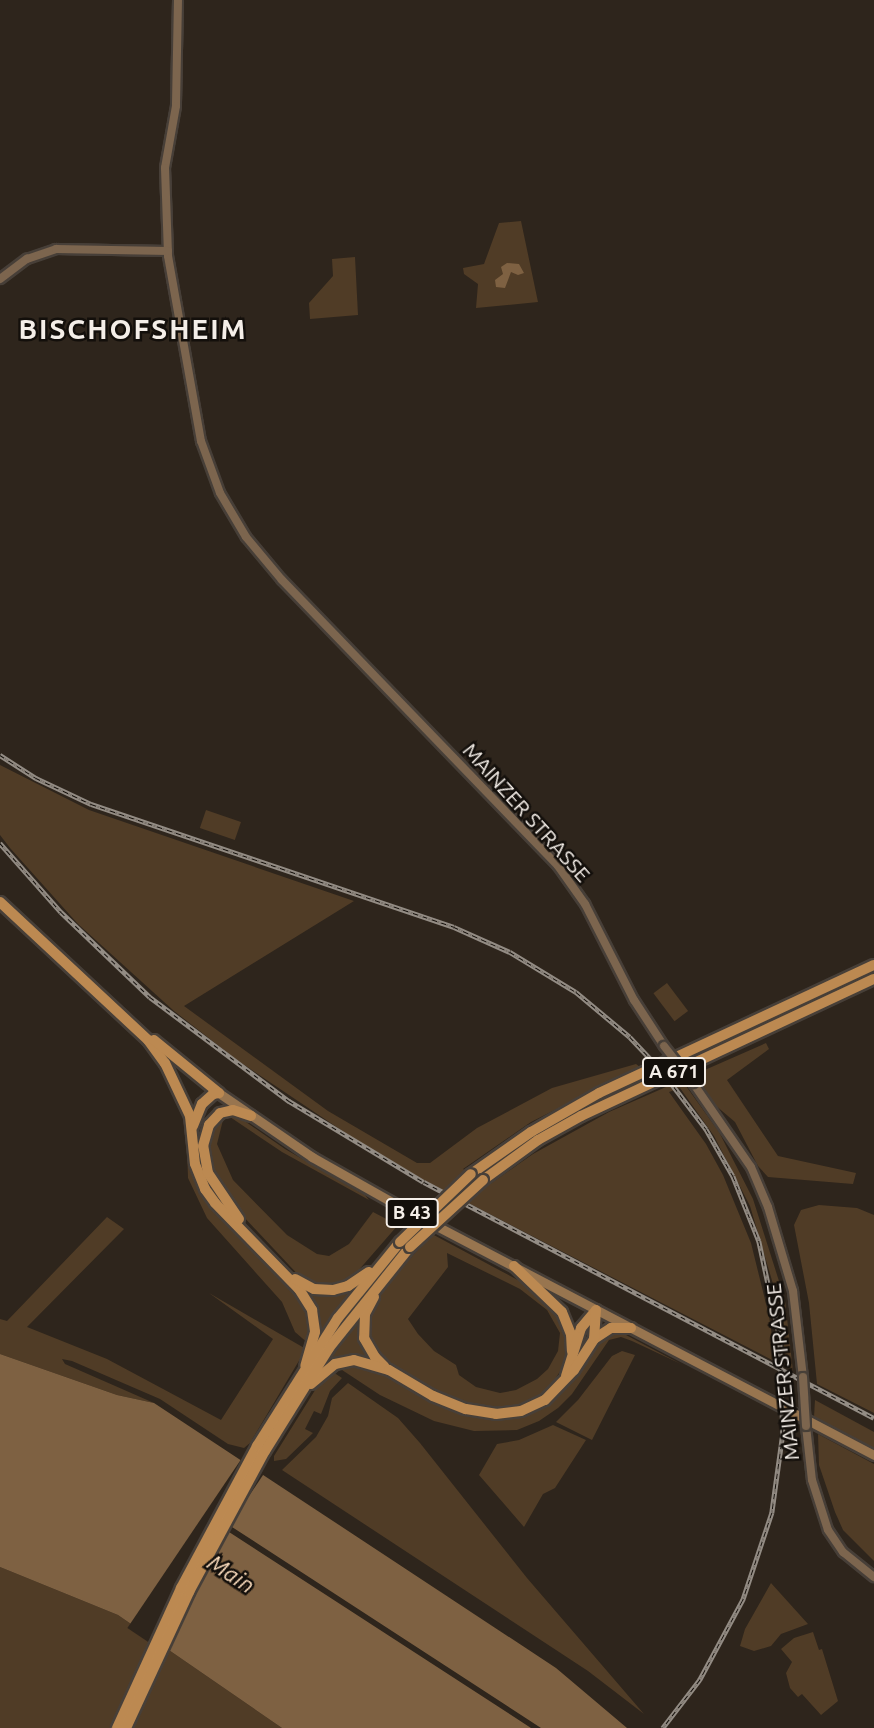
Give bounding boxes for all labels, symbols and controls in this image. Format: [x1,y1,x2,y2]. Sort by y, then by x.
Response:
district label: BISCHOFSHEIM [20,312,246,346]
street label: MAINZER STRASSE [458,737,596,887]
road number: A 671 [641,1056,707,1088]
road number: B 43 [384,1198,440,1228]
street label: MAINZER STRASSE [760,1282,804,1462]
water label: Main [202,1549,260,1599]

